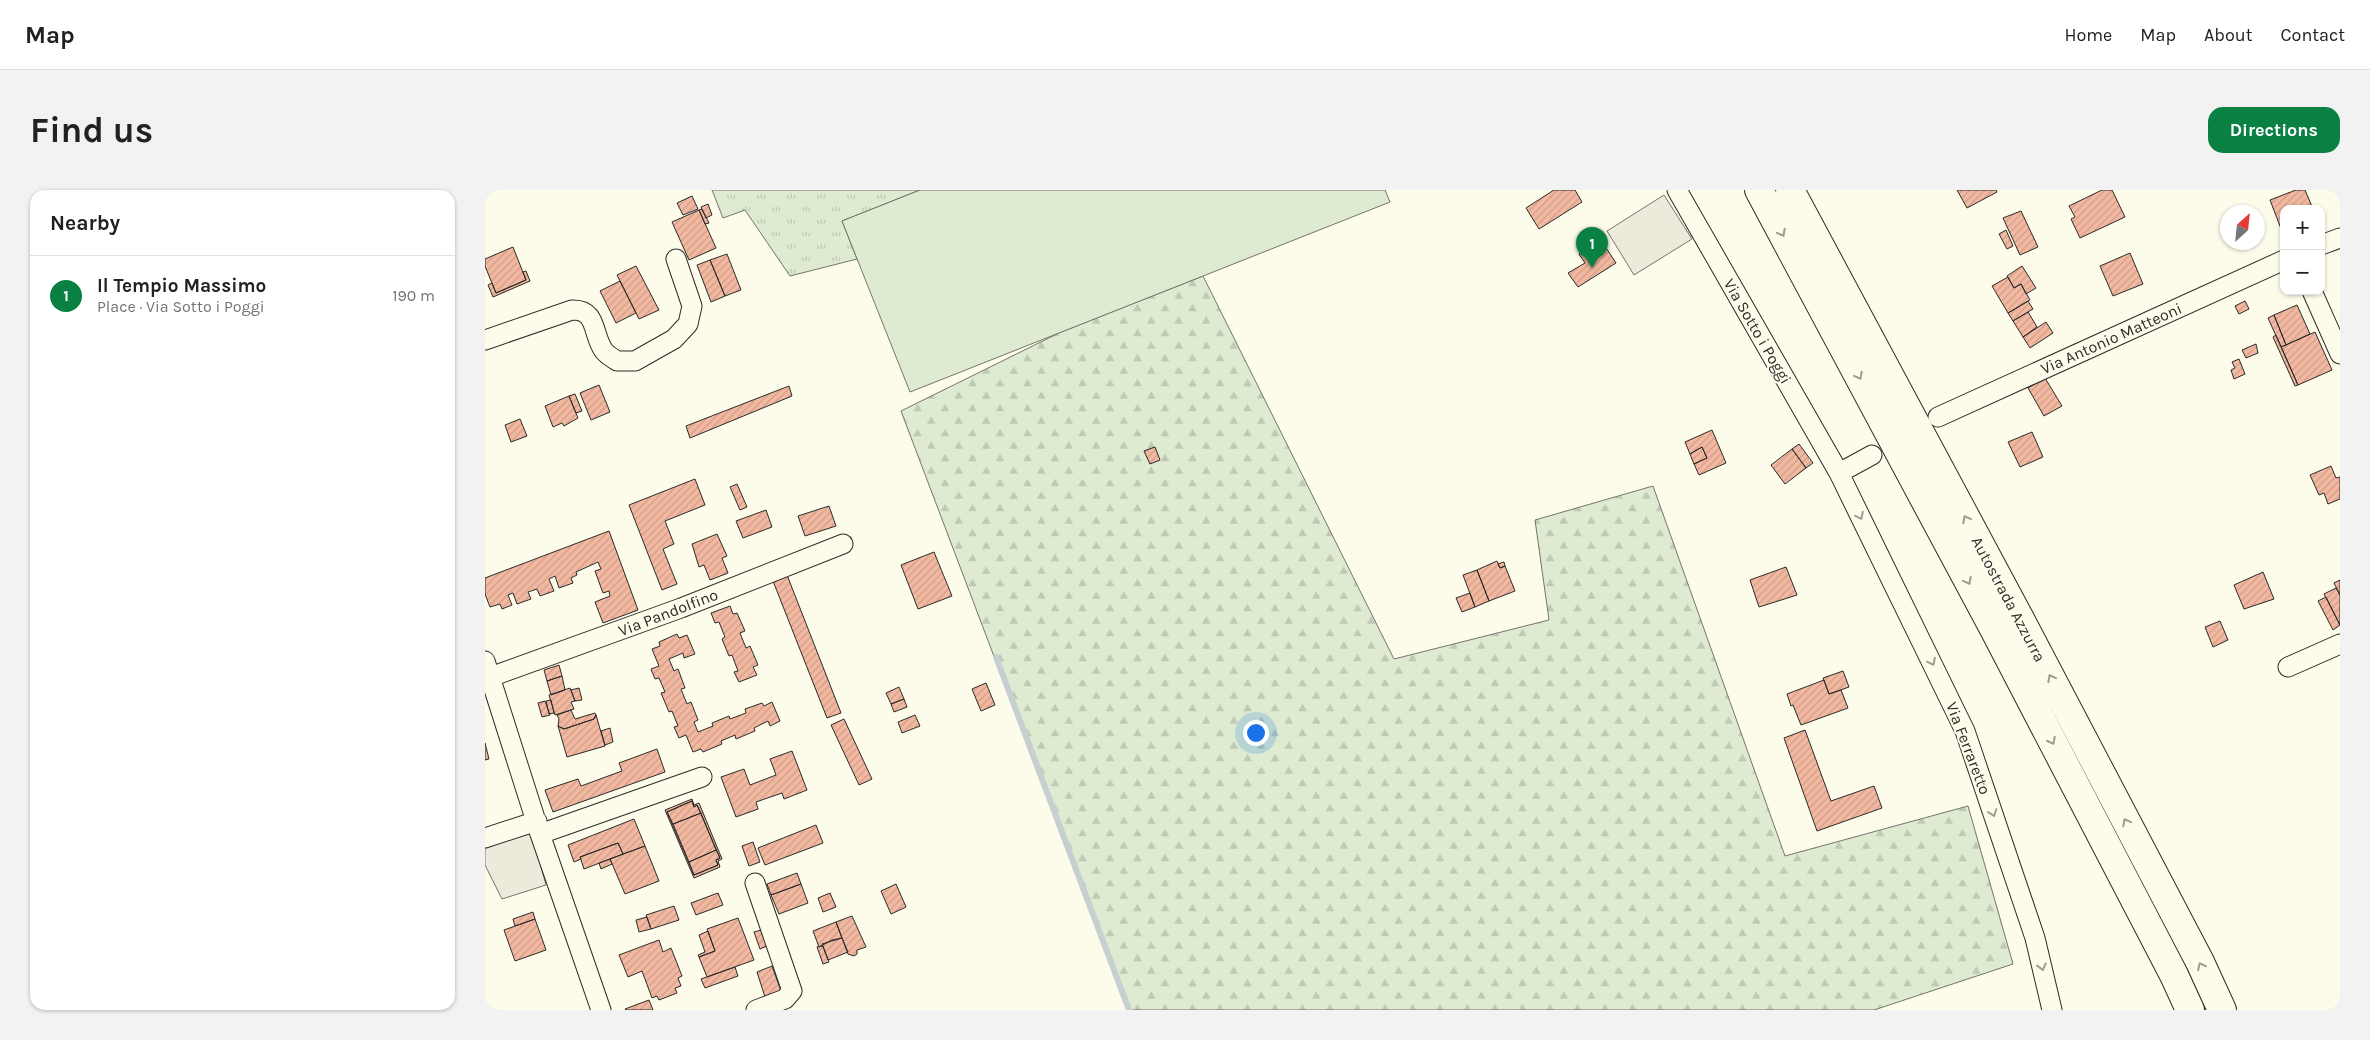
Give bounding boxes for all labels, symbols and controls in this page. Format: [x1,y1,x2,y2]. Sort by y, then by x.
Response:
text: Map [25,21,75,49]
text: Home [2064,24,2112,46]
text: Map [2140,24,2176,46]
text: About [2204,24,2253,46]
text: Contact [2281,24,2345,46]
button: Directions [2208,107,2340,153]
text: Find us [30,110,153,151]
north arrow [2220,205,2265,250]
map controls [2280,205,2325,295]
button: + [2280,205,2325,250]
text: Nearby [50,211,120,235]
pin: 1 [1576,227,1608,268]
one-way arrow [1776,228,1786,237]
button: − [2280,250,2325,295]
text: Il Tempio Massimo [97,275,266,297]
street label: Via Sotto i Poggi [1720,275,1795,387]
text: 1 [63,286,69,305]
text: 190 m [392,286,435,305]
text: Place · Via Sotto i Poggi [97,297,264,316]
street label: Via Antonio Matteoni [2038,299,2185,378]
one-way arrow [1852,371,1862,380]
one-way arrow [1854,511,1864,520]
one-way arrow [1962,515,1972,524]
street label: Autostrada Azzurra [1967,533,2050,665]
one-way arrow [1962,576,1972,585]
street label: Via Pandolfino [616,585,721,640]
one-way arrow [1926,657,1936,666]
one-way arrow [2047,674,2057,683]
street label: Via Ferraretto [1942,699,1995,797]
your location [1243,720,1269,746]
one-way arrow [2046,735,2056,744]
one-way arrow [1987,808,1997,816]
one-way arrow [2122,818,2132,827]
one-way arrow [2197,962,2208,971]
one-way arrow [2036,963,2047,972]

